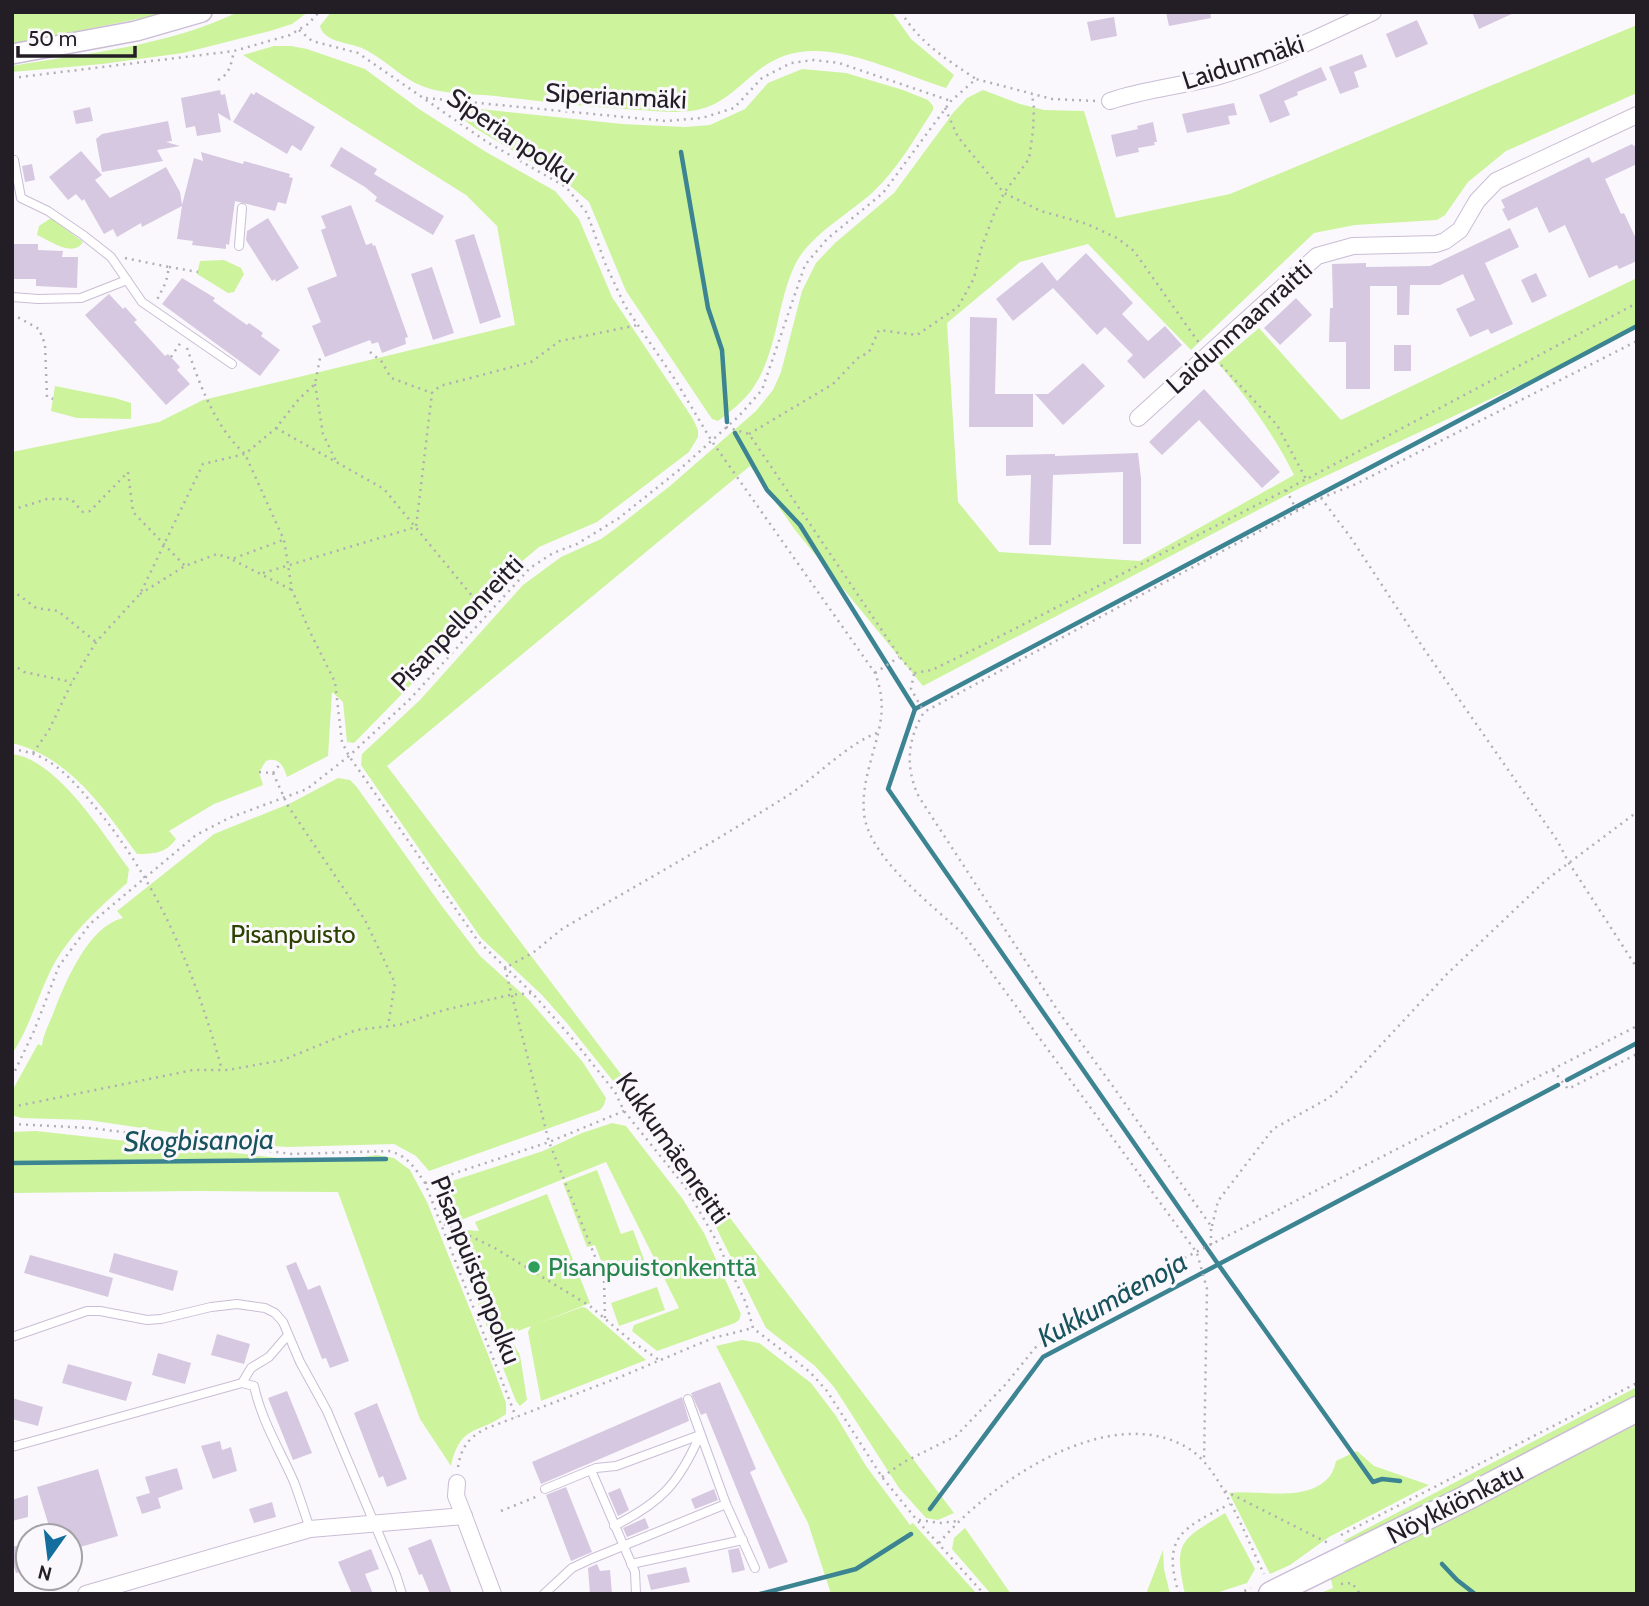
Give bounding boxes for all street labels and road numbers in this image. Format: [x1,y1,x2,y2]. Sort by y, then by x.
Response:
street label: Laidunmäki [1178,27,1308,97]
street label: Siperianmäki [544,76,688,116]
street label: Siperianpolku [441,81,583,191]
street label: Laidunmaanraitti [1160,253,1318,401]
street label: Pisanpellonreitti [384,548,530,698]
street label: Kukkumäenreitti [609,1066,737,1230]
street label: Pisanpuistonpolku [424,1171,528,1369]
street label: Nöykkiönkatu [1381,1455,1529,1551]

